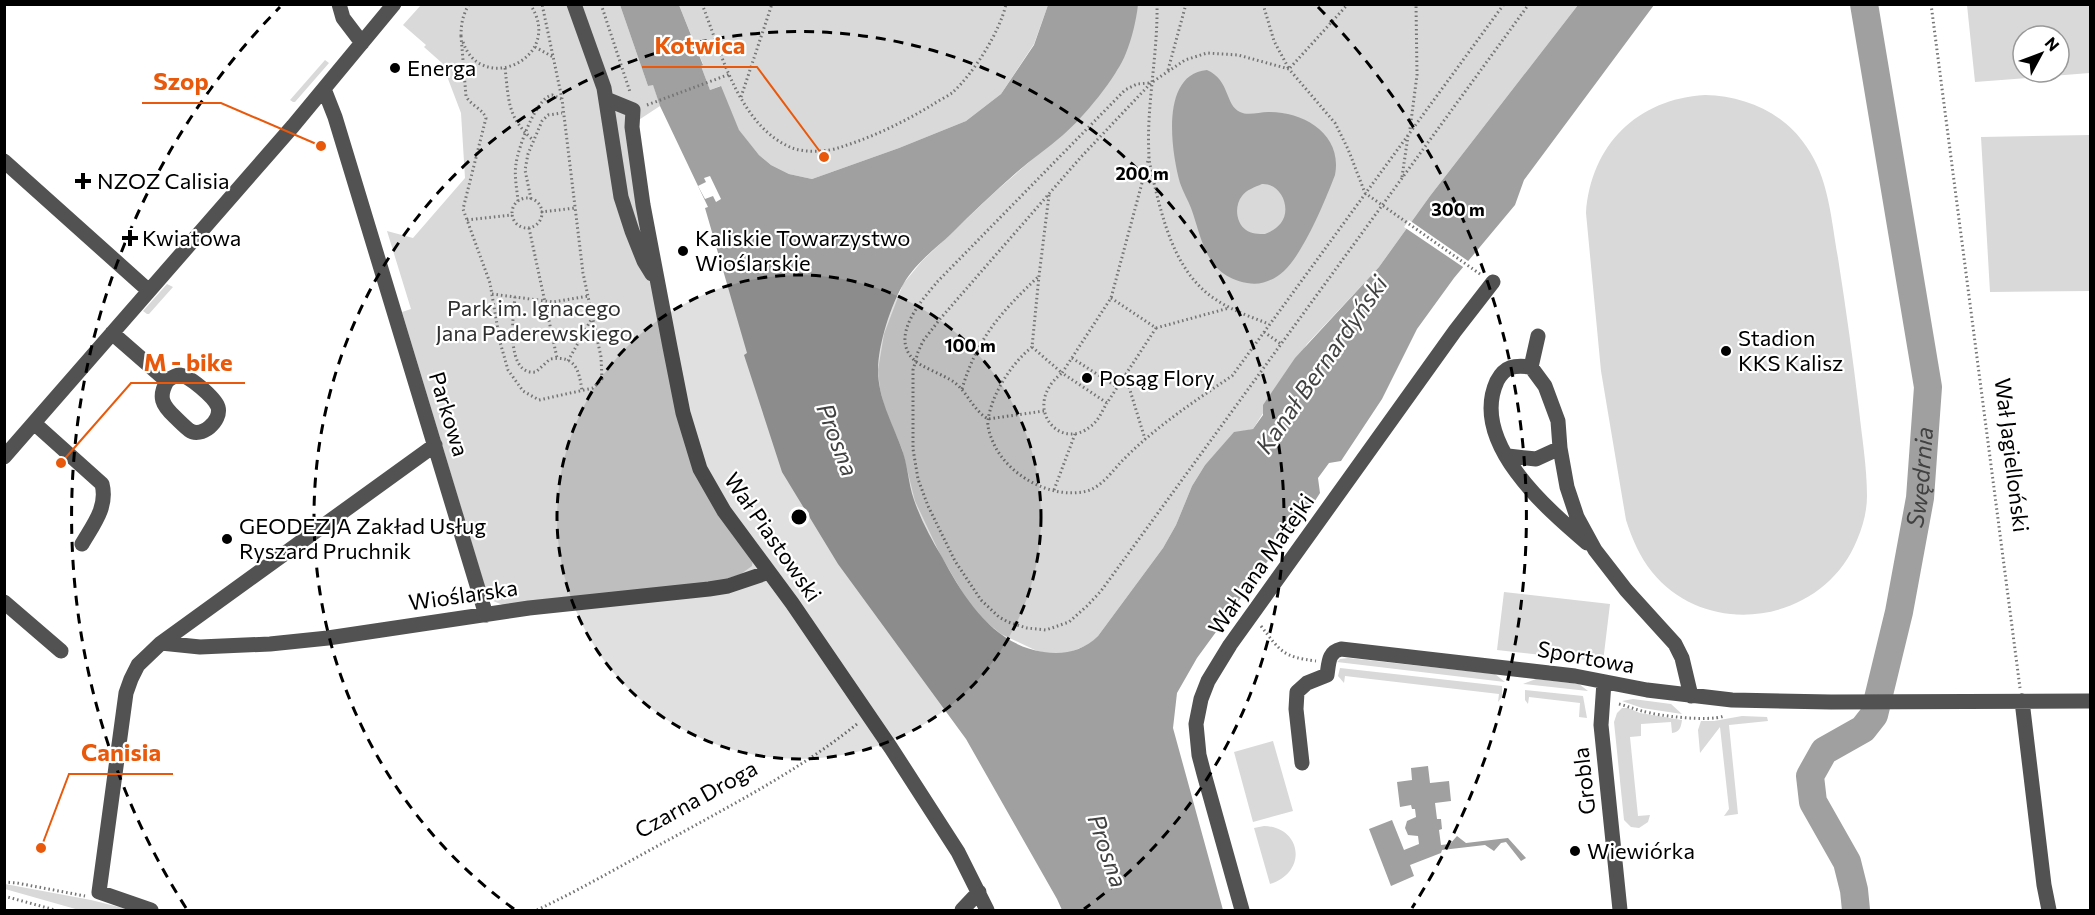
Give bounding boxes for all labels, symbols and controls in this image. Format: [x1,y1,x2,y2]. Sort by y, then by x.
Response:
north arrow [2011,24,2071,84]
callout: Kotwica [642,25,757,67]
text: Kotwica [654,30,746,59]
text: N [2042,33,2064,55]
place label: Energa [407,54,476,81]
callout: Szop [142,61,221,103]
marker: Energa [388,61,402,75]
text: Szop [153,66,209,95]
text: 200 m [1115,162,1169,184]
place label: NZOZ Calisia [97,167,230,194]
marker: NZOZ Calisia [74,172,92,190]
text: 300 m [1431,198,1485,220]
place label: Kwiatowa [142,224,241,251]
place label: Kaliskie Towarzystwo Wioślarskie [695,224,910,276]
marker: Kwiatowa [123,231,137,245]
marker: Kaliskie Towarzystwo Wioślarskie [676,244,690,258]
water label: Kanał Bernardyński [1249,269,1393,459]
park label: Park im. Ignacego Jana Paderewskiego [435,294,633,346]
place label: Stadion KKS Kalisz [1738,324,1843,376]
text: 100 m [944,334,996,356]
callout: M - bike [131,341,245,383]
marker: Stadion KKS Kalisz [1719,344,1733,358]
text: M - bike [143,347,233,376]
place label: Posąg Flory [1099,364,1215,391]
street label: Parkowa [424,368,475,459]
marker: Posąg Flory [1080,371,1094,385]
street label: Wał Jagielloński [1990,376,2035,534]
water label: Prosna [811,399,865,480]
water label: Swędrnia [1899,426,1938,530]
street label: Wał Piastowski [719,467,828,606]
street label: Wał Jana Matejki [1202,488,1319,639]
centre of rings [789,507,809,527]
place label: GEODEZJA Zakład Usług Ryszard Pruchnik [239,512,486,564]
marker: GEODEZJA Zakład Usług Ryszard Pruchnik [220,532,234,546]
street label: Wioślarska [407,573,519,616]
street label: Sportowa [1535,635,1637,678]
callout: Canisia [69,732,173,774]
text: Canisia [81,737,161,766]
street label: Grobla [1567,746,1600,816]
street label: Czarna Droga [630,754,762,843]
water label: Prosna [1082,810,1134,891]
place label: Wiewiórka [1587,837,1695,864]
marker: Wiewiórka [1568,844,1582,858]

